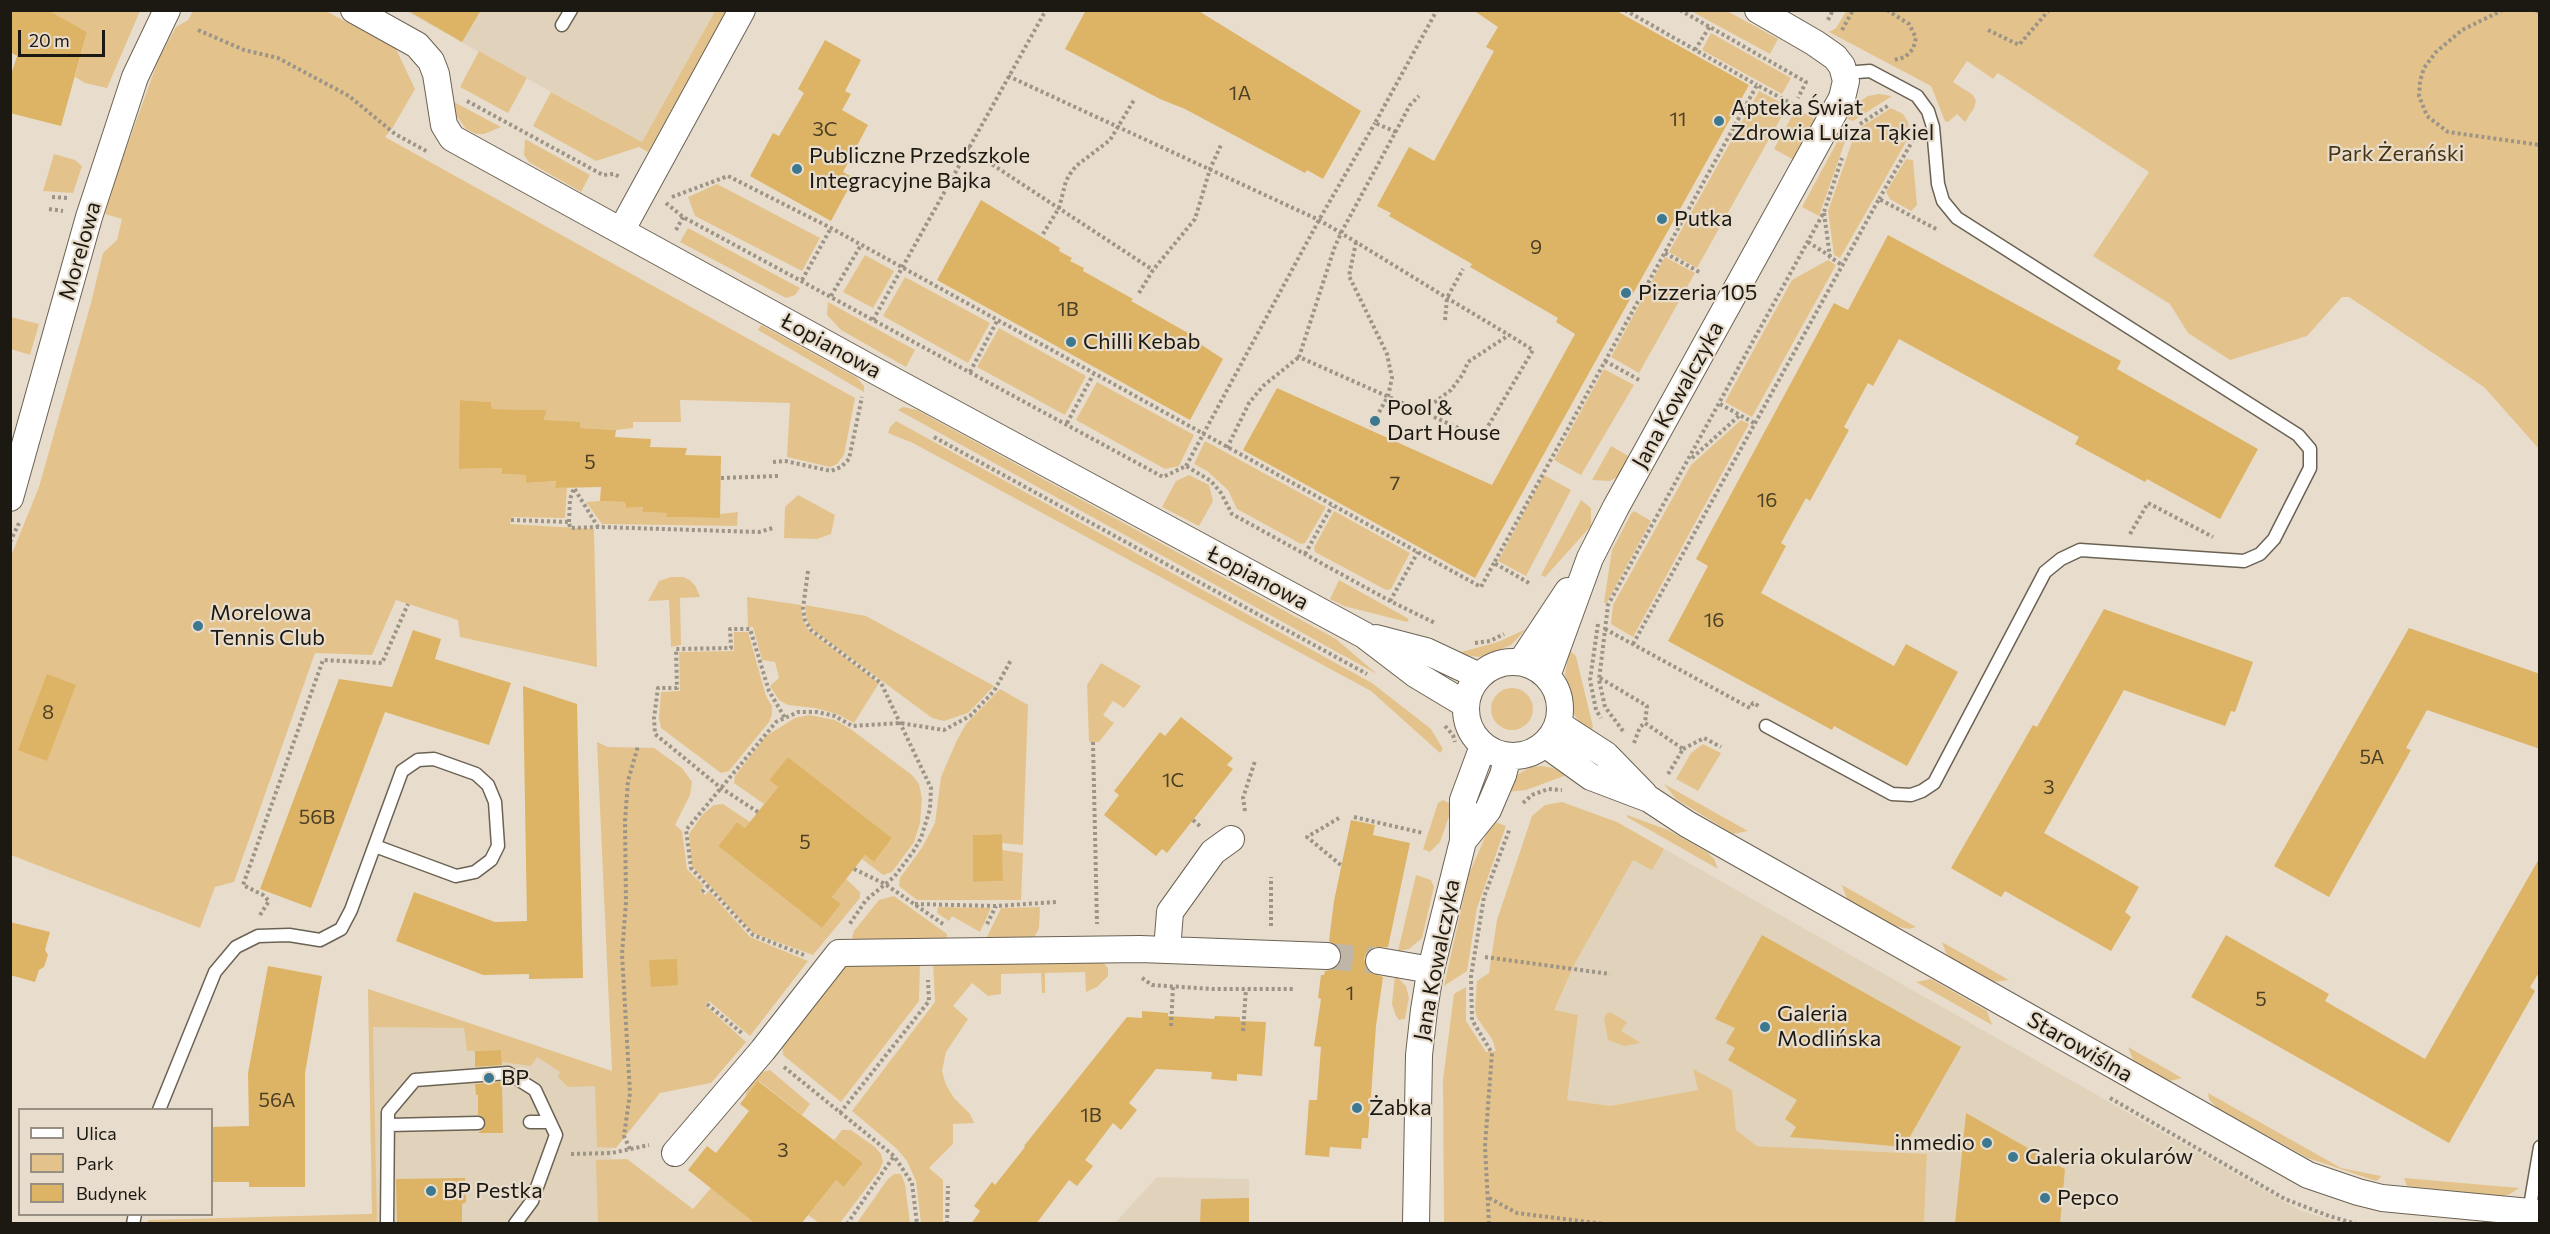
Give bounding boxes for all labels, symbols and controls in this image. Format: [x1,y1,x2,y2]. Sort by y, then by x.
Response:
scale bar [21,18,108,56]
text: 20 m [29,29,70,51]
house number: 1A [1229,81,1251,105]
place label: Apteka Świat Zdrowia Luiza Tąkiel [1731,95,1934,146]
house number: 11 [1669,107,1687,131]
marker: Apteka Świat Zdrowia Luiza Tąkiel [1712,114,1726,128]
house number: 3C [812,117,838,141]
park label: Park Żerański [2328,141,2464,167]
place label: Publiczne Przedszkole Integracyjne Bajka [809,143,1030,194]
marker: Publiczne Przedszkole Integracyjne Bajka [790,162,804,176]
street label: Morelowa [53,199,107,303]
place label: Putka [1674,206,1733,232]
marker: Putka [1655,212,1669,226]
house number: 9 [1530,235,1542,259]
place label: Pizzeria 105 [1638,280,1757,306]
marker: Pizzeria 105 [1619,286,1633,300]
house number: 1B [1057,297,1079,321]
street label: Łopianowa [776,308,886,384]
street label: Jana Kowalczyka [1627,317,1729,473]
place label: Chilli Kebab [1083,329,1200,355]
marker: Chilli Kebab [1064,335,1078,349]
place label: Pool & Dart House [1387,395,1500,446]
marker: Pool & Dart House [1368,414,1382,428]
house number: 5 [584,450,596,474]
house number: 7 [1390,471,1400,495]
house number: 16 [1757,488,1777,512]
street label: Łopianowa [1203,540,1313,616]
place label: Morelowa Tennis Club [210,600,325,652]
house number: 16 [1704,608,1724,632]
marker: Morelowa Tennis Club [191,619,205,633]
house number: 8 [42,700,54,724]
house number: 5A [2360,745,2384,769]
house number: 1C [1162,768,1184,792]
house number: 3 [2043,775,2055,799]
house number: 56B [299,805,335,829]
house number: 5 [799,830,811,854]
street label: Jana Kowalczyka [1408,877,1466,1043]
house number: 1 [1346,981,1354,1005]
house number: 5 [2255,987,2267,1011]
place label: Galeria Modlińska [1777,1001,1881,1052]
street label: Starowiślna [2023,1006,2137,1088]
marker: Galeria Modlińska [1758,1020,1772,1034]
place label: BP [501,1065,529,1091]
marker: BP [482,1071,496,1085]
house number: 56A [259,1088,295,1112]
place label: Żabka [1369,1095,1432,1121]
marker: Żabka [1350,1101,1364,1115]
house number: 1B [1080,1103,1102,1127]
legend [18,1108,213,1216]
text: Ulica [76,1122,117,1144]
place label: inmedio [1894,1130,1975,1156]
marker: inmedio [1980,1136,1994,1150]
house number: 3 [777,1138,789,1162]
place label: Galeria okularów [2025,1144,2193,1170]
marker: Galeria okularów [2006,1150,2020,1164]
text: Park [76,1152,114,1174]
place label: BP Pestka [443,1178,543,1204]
text: Budynek [76,1182,147,1204]
marker: BP Pestka [424,1184,438,1198]
place label: Pepco [2057,1185,2119,1211]
marker: Pepco [2038,1191,2052,1205]

